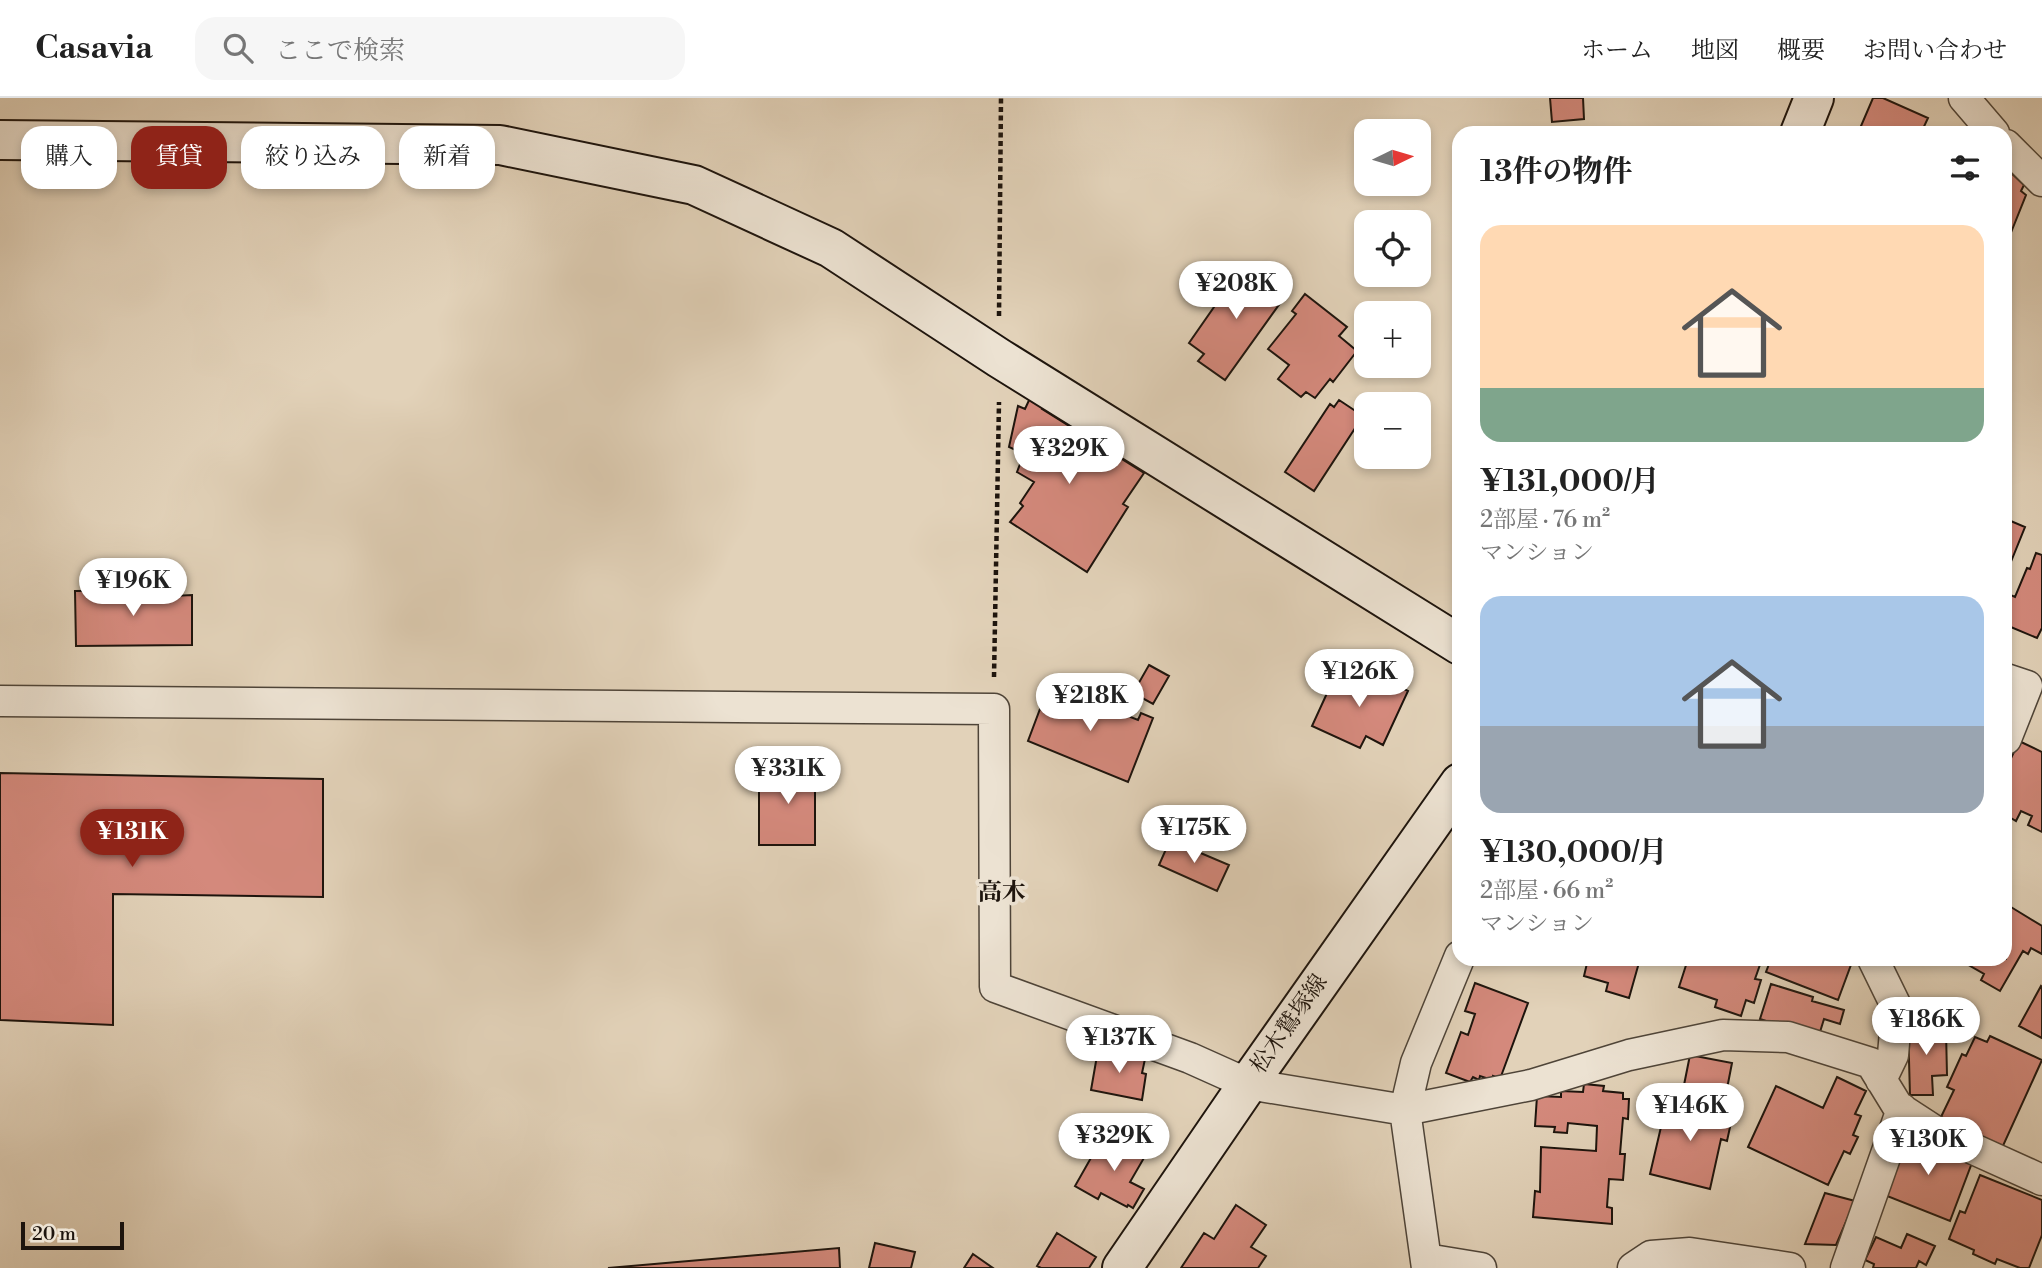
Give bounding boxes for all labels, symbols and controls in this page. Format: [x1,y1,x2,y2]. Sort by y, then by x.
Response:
search box [195,17,685,80]
text: Casavia [35,28,153,69]
icon: search [219,29,257,67]
text: ここで検索 [275,35,405,67]
text: ホーム [1581,36,1653,66]
text: 地図 [1691,36,1739,66]
text: 概要 [1777,36,1825,66]
text: お問い合わせ [1863,36,2007,66]
north arrow [1354,119,1432,196]
map controls [1354,119,1431,469]
chip: 購入 [21,126,117,189]
chip: 賃貸 [131,126,227,189]
chip: 絞り込み [241,126,385,189]
chip: 新着 [399,126,495,189]
icon: filters [1946,149,1984,187]
text: 13件の物件 [1480,153,1632,191]
button: locate [1354,210,1431,287]
pin: ¥208K [1187,262,1285,321]
text: ¥208K [1195,270,1277,298]
icon: home [1669,270,1795,396]
button: + [1354,301,1431,378]
button: − [1354,392,1431,469]
pin: ¥329K [1020,426,1118,486]
text: ¥329K [1030,435,1108,463]
text: ¥131,000/月 [1480,463,1660,501]
text: 2部屋 · 76 m² [1480,506,1610,534]
text: マンション [1480,539,1594,567]
pin: ¥196K [84,559,182,618]
text: ¥196K [95,567,171,595]
icon: home [1669,641,1795,767]
pin: ¥126K [1310,650,1408,709]
text: ¥126K [1321,658,1397,686]
pin: ¥218K [1041,674,1139,733]
text: ¥218K [1052,682,1128,710]
pin: ¥331K [739,746,837,806]
text: ¥331K [751,755,825,783]
pin: ¥175K [1145,806,1243,865]
pin: ¥131K [83,810,181,869]
text: ¥175K [1157,814,1231,842]
text: ¥131K [96,818,168,846]
text: ¥130,000/月 [1480,834,1668,872]
text: 2部屋 · 66 m² [1480,877,1613,905]
district label: 高木 [978,878,1026,908]
text: マンション [1480,910,1594,938]
street label: 松木鷲塚線 [1245,969,1333,1079]
pin: ¥186K [1877,998,1975,1057]
text: ¥186K [1888,1006,1964,1034]
pin: ¥137K [1070,1016,1168,1075]
text: ¥137K [1082,1024,1156,1052]
pin: ¥146K [1641,1084,1739,1143]
text: ¥146K [1652,1092,1728,1120]
pin: ¥329K [1065,1114,1163,1173]
pin: ¥130K [1879,1118,1977,1177]
text: ¥329K [1075,1122,1153,1150]
text: ¥130K [1889,1126,1967,1154]
scale bar [21,1219,124,1251]
text: 20 m [32,1222,76,1246]

